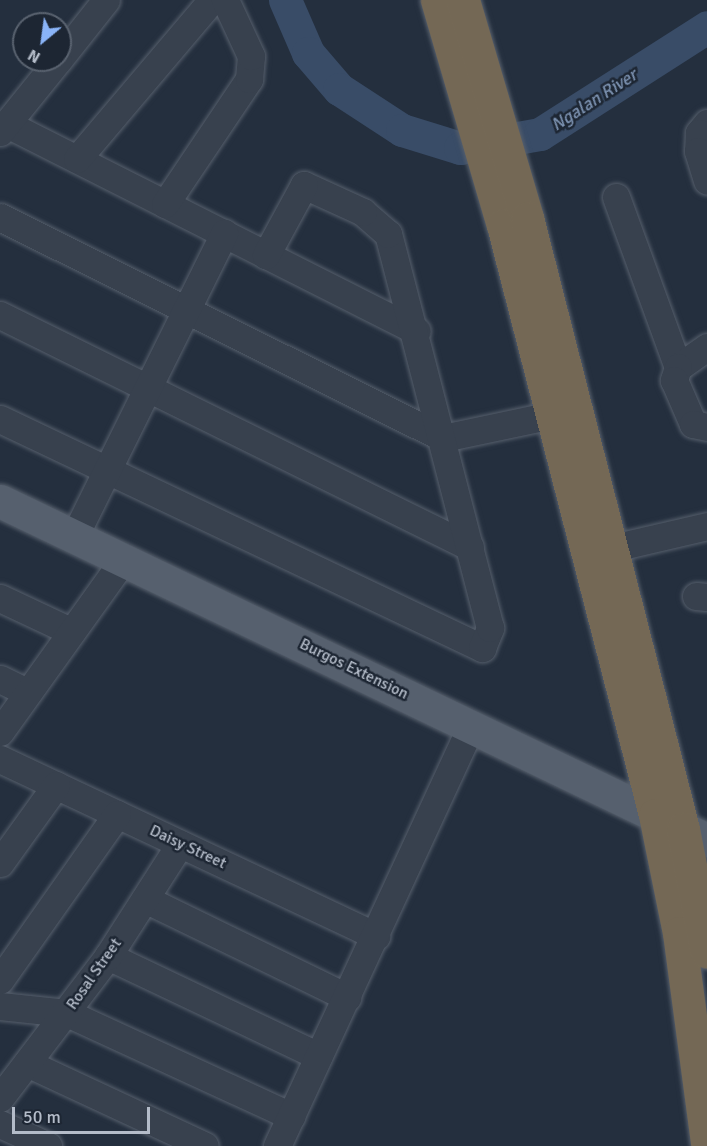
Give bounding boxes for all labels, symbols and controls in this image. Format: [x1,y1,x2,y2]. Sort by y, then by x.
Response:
north arrow [12,12,72,72]
text: N [25,45,44,67]
water label: Ngalan River [547,64,641,136]
street label: Burgos Extension [297,634,411,704]
street label: Daisy Street [147,821,229,873]
street label: Rosal Street [62,935,126,1013]
scale bar [15,1095,153,1133]
text: 50 m [23,1106,61,1128]

